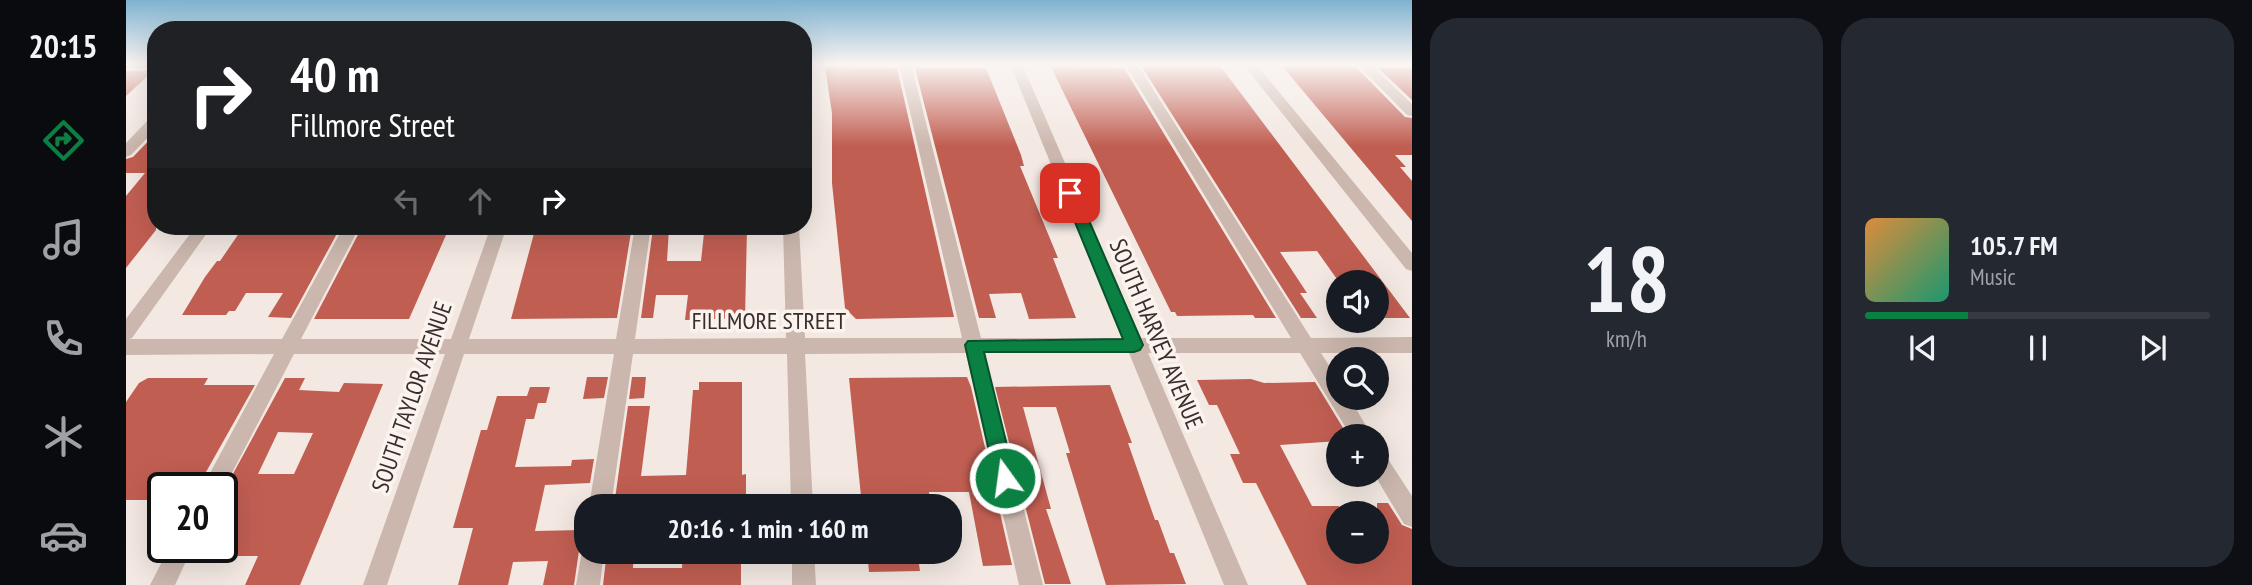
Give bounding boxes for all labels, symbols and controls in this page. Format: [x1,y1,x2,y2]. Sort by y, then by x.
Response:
text: 20:15 [28,25,98,67]
text: 40 m [290,42,379,106]
icon: right [175,49,266,140]
text: Fillmore Street [290,104,455,146]
icon: directions [39,116,88,165]
pin [1040,163,1100,223]
icon: arrive [1051,174,1089,212]
icon: left [388,182,426,220]
icon: ahead [461,182,499,220]
icon: right [534,182,572,220]
icon: music [39,215,88,264]
text: 18 [1583,219,1670,337]
text: 105.7 FM [1970,229,2058,262]
street label: SOUTH HARVEY AVENUE [1102,234,1210,433]
text: Music [1970,262,2016,291]
map controls [1326,270,1389,564]
button: sound [1326,270,1389,333]
street label: SOUTH TAYLOR AVENUE [364,297,459,496]
street label: FILLMORE STREET [692,305,847,336]
icon: phone [39,314,88,363]
text: km/h [1606,324,1647,353]
icon: previous [1904,329,1942,367]
icon: pause [2019,329,2057,367]
icon: next [2134,329,2172,367]
button: search [1326,347,1389,410]
icon: climate [39,412,88,461]
button: + [1326,424,1389,487]
position arrow [968,441,1042,515]
speed limit sign: 20 [147,472,238,563]
button: − [1326,501,1389,564]
icon: car [39,511,88,560]
text: 20:16 · 1 min · 160 m [668,512,868,545]

